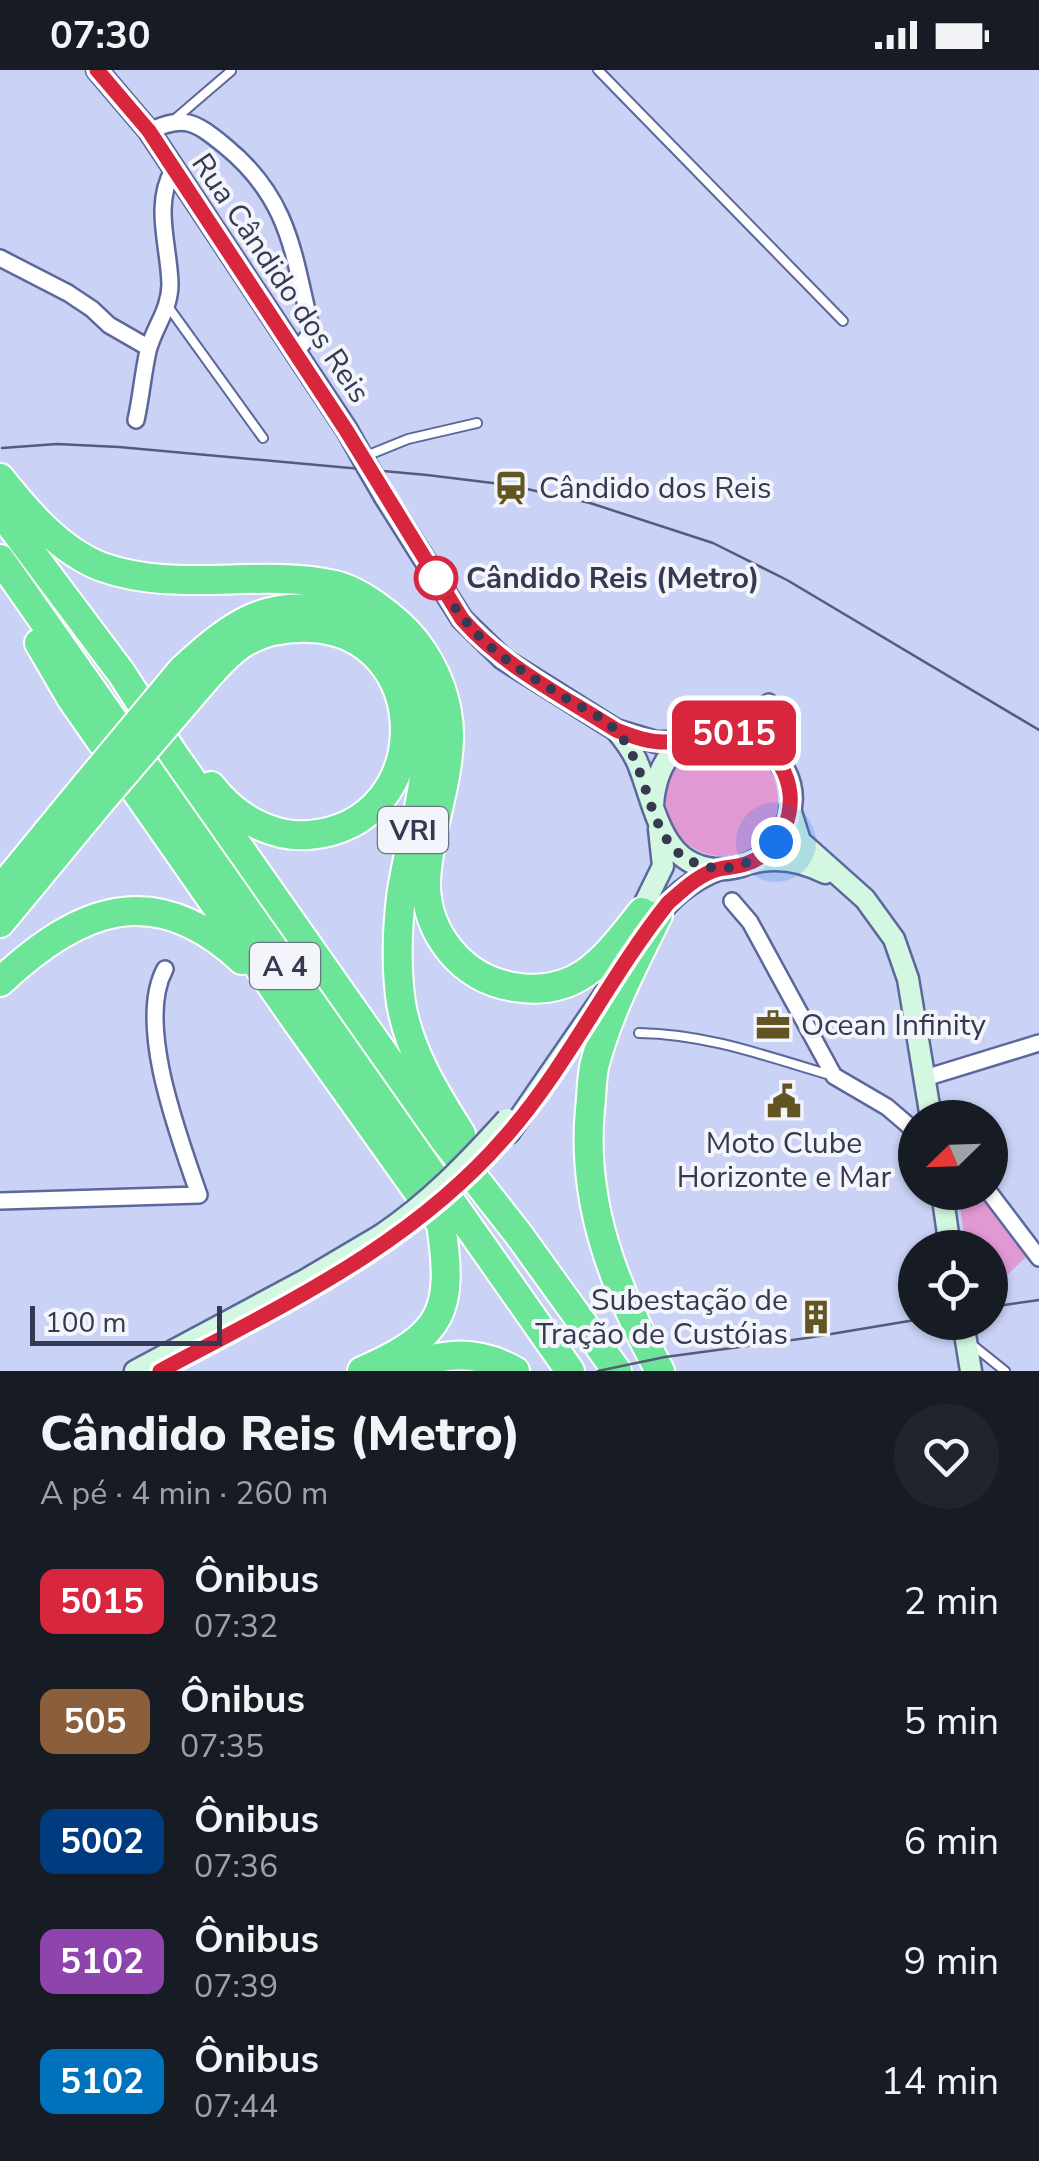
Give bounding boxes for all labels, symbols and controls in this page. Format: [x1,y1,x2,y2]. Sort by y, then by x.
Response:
text: 07:30 [50,10,151,61]
street label: Rua Cândido dos Reis [182,145,379,411]
place label: Cândido dos Reis [539,468,771,509]
station icon: Cândido dos Reis [492,469,530,507]
marker: Cândido Reis (Metro) [415,557,457,599]
place label: Cândido Reis (Metro) [466,558,759,599]
line badge: 5015 [664,700,804,766]
text: 5015 [692,710,776,757]
road number: VRI [378,807,448,853]
your location [751,817,801,867]
road number: A 4 [250,943,320,989]
place label: Ocean Infinity [801,1005,986,1046]
office icon: Ocean Infinity [754,1006,792,1044]
public building icon: Moto Clube Horizonte e Mar [765,1082,803,1120]
north arrow [898,1100,1008,1210]
map controls [898,1100,1008,1340]
place label: Moto Clube Horizonte e Mar [677,1123,892,1198]
button: locate [898,1230,1008,1340]
place label: Subestação de Tração de Custóias [535,1280,788,1355]
building icon: Subestação de Tração de Custóias [797,1298,835,1336]
scale bar [30,1301,222,1346]
text: 100 m [45,1304,127,1342]
text: Cândido Reis (Metro) [40,1401,521,1467]
button: heart [894,1404,999,1509]
text: A pé · 4 min · 260 m [40,1472,328,1515]
text: Ônibus [194,1554,319,1605]
text: 2 min [904,1576,999,1627]
text: 5015 [60,1578,144,1625]
text: 07:32 [194,1605,278,1648]
text: Ônibus [180,1674,305,1725]
text: 5 min [904,1696,999,1747]
text: 505 [63,1698,127,1745]
text: 07:35 [180,1725,264,1768]
text: Ônibus [194,1794,319,1845]
text: 6 min [904,1816,999,1867]
text: 5002 [60,1818,144,1865]
text: 07:36 [194,1845,278,1888]
text: Ônibus [194,1914,319,1965]
text: 9 min [904,1936,999,1987]
text: 5102 [60,1938,144,1985]
text: 07:39 [194,1965,278,2008]
text: Ônibus [194,2034,319,2085]
text: 14 min [881,2056,999,2107]
text: 5102 [60,2058,144,2105]
text: 07:44 [194,2085,278,2128]

